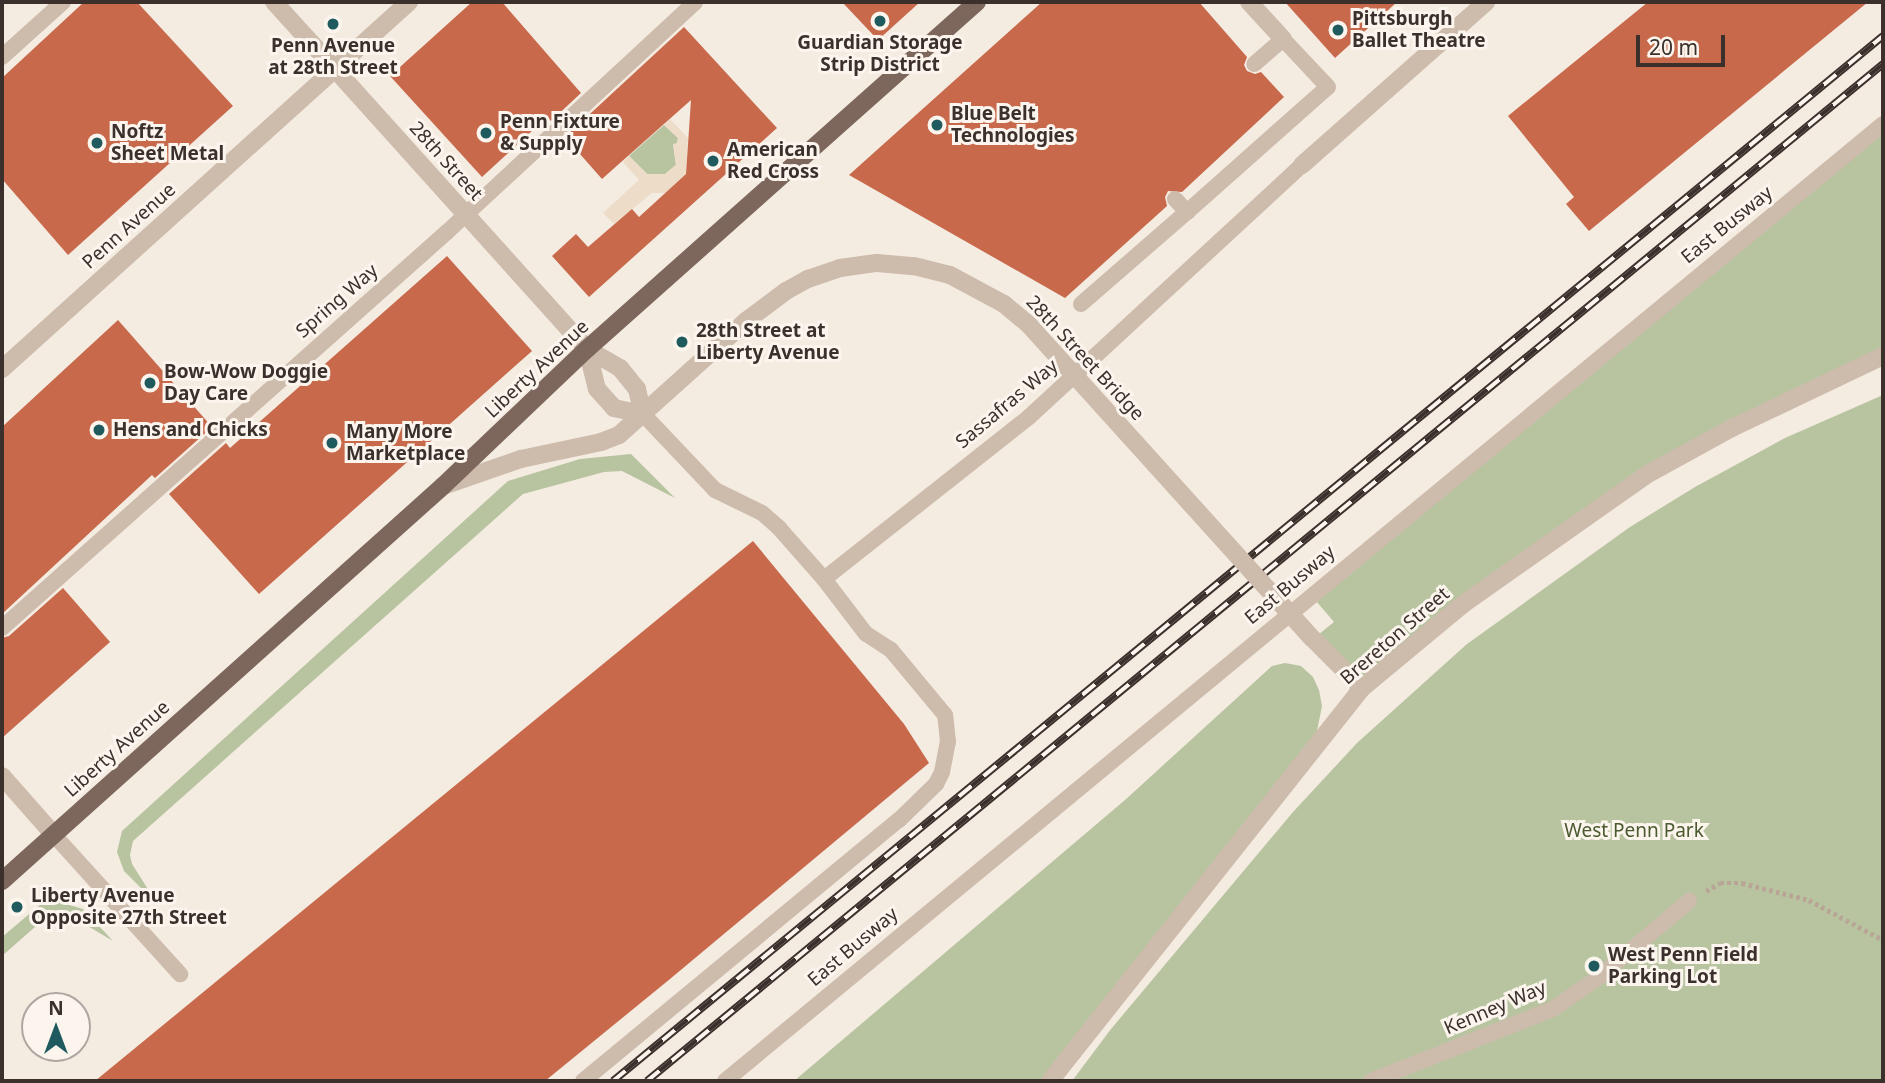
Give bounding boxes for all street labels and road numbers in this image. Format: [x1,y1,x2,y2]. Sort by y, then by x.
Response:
street label: 28th Street [405,117,487,205]
street label: Penn Avenue [78,178,180,274]
street label: East Busway [1677,181,1777,269]
street label: Spring Way [291,259,383,343]
street label: 28th Street Bridge [1021,291,1149,425]
street label: Liberty Avenue [480,315,594,423]
street label: Sassafras Way [951,355,1063,453]
street label: East Busway [1240,541,1340,629]
street label: Brereton Street [1336,583,1454,689]
street label: Liberty Avenue [60,696,174,802]
street label: East Busway [803,903,903,991]
street label: Kenney Way [1441,976,1549,1040]

